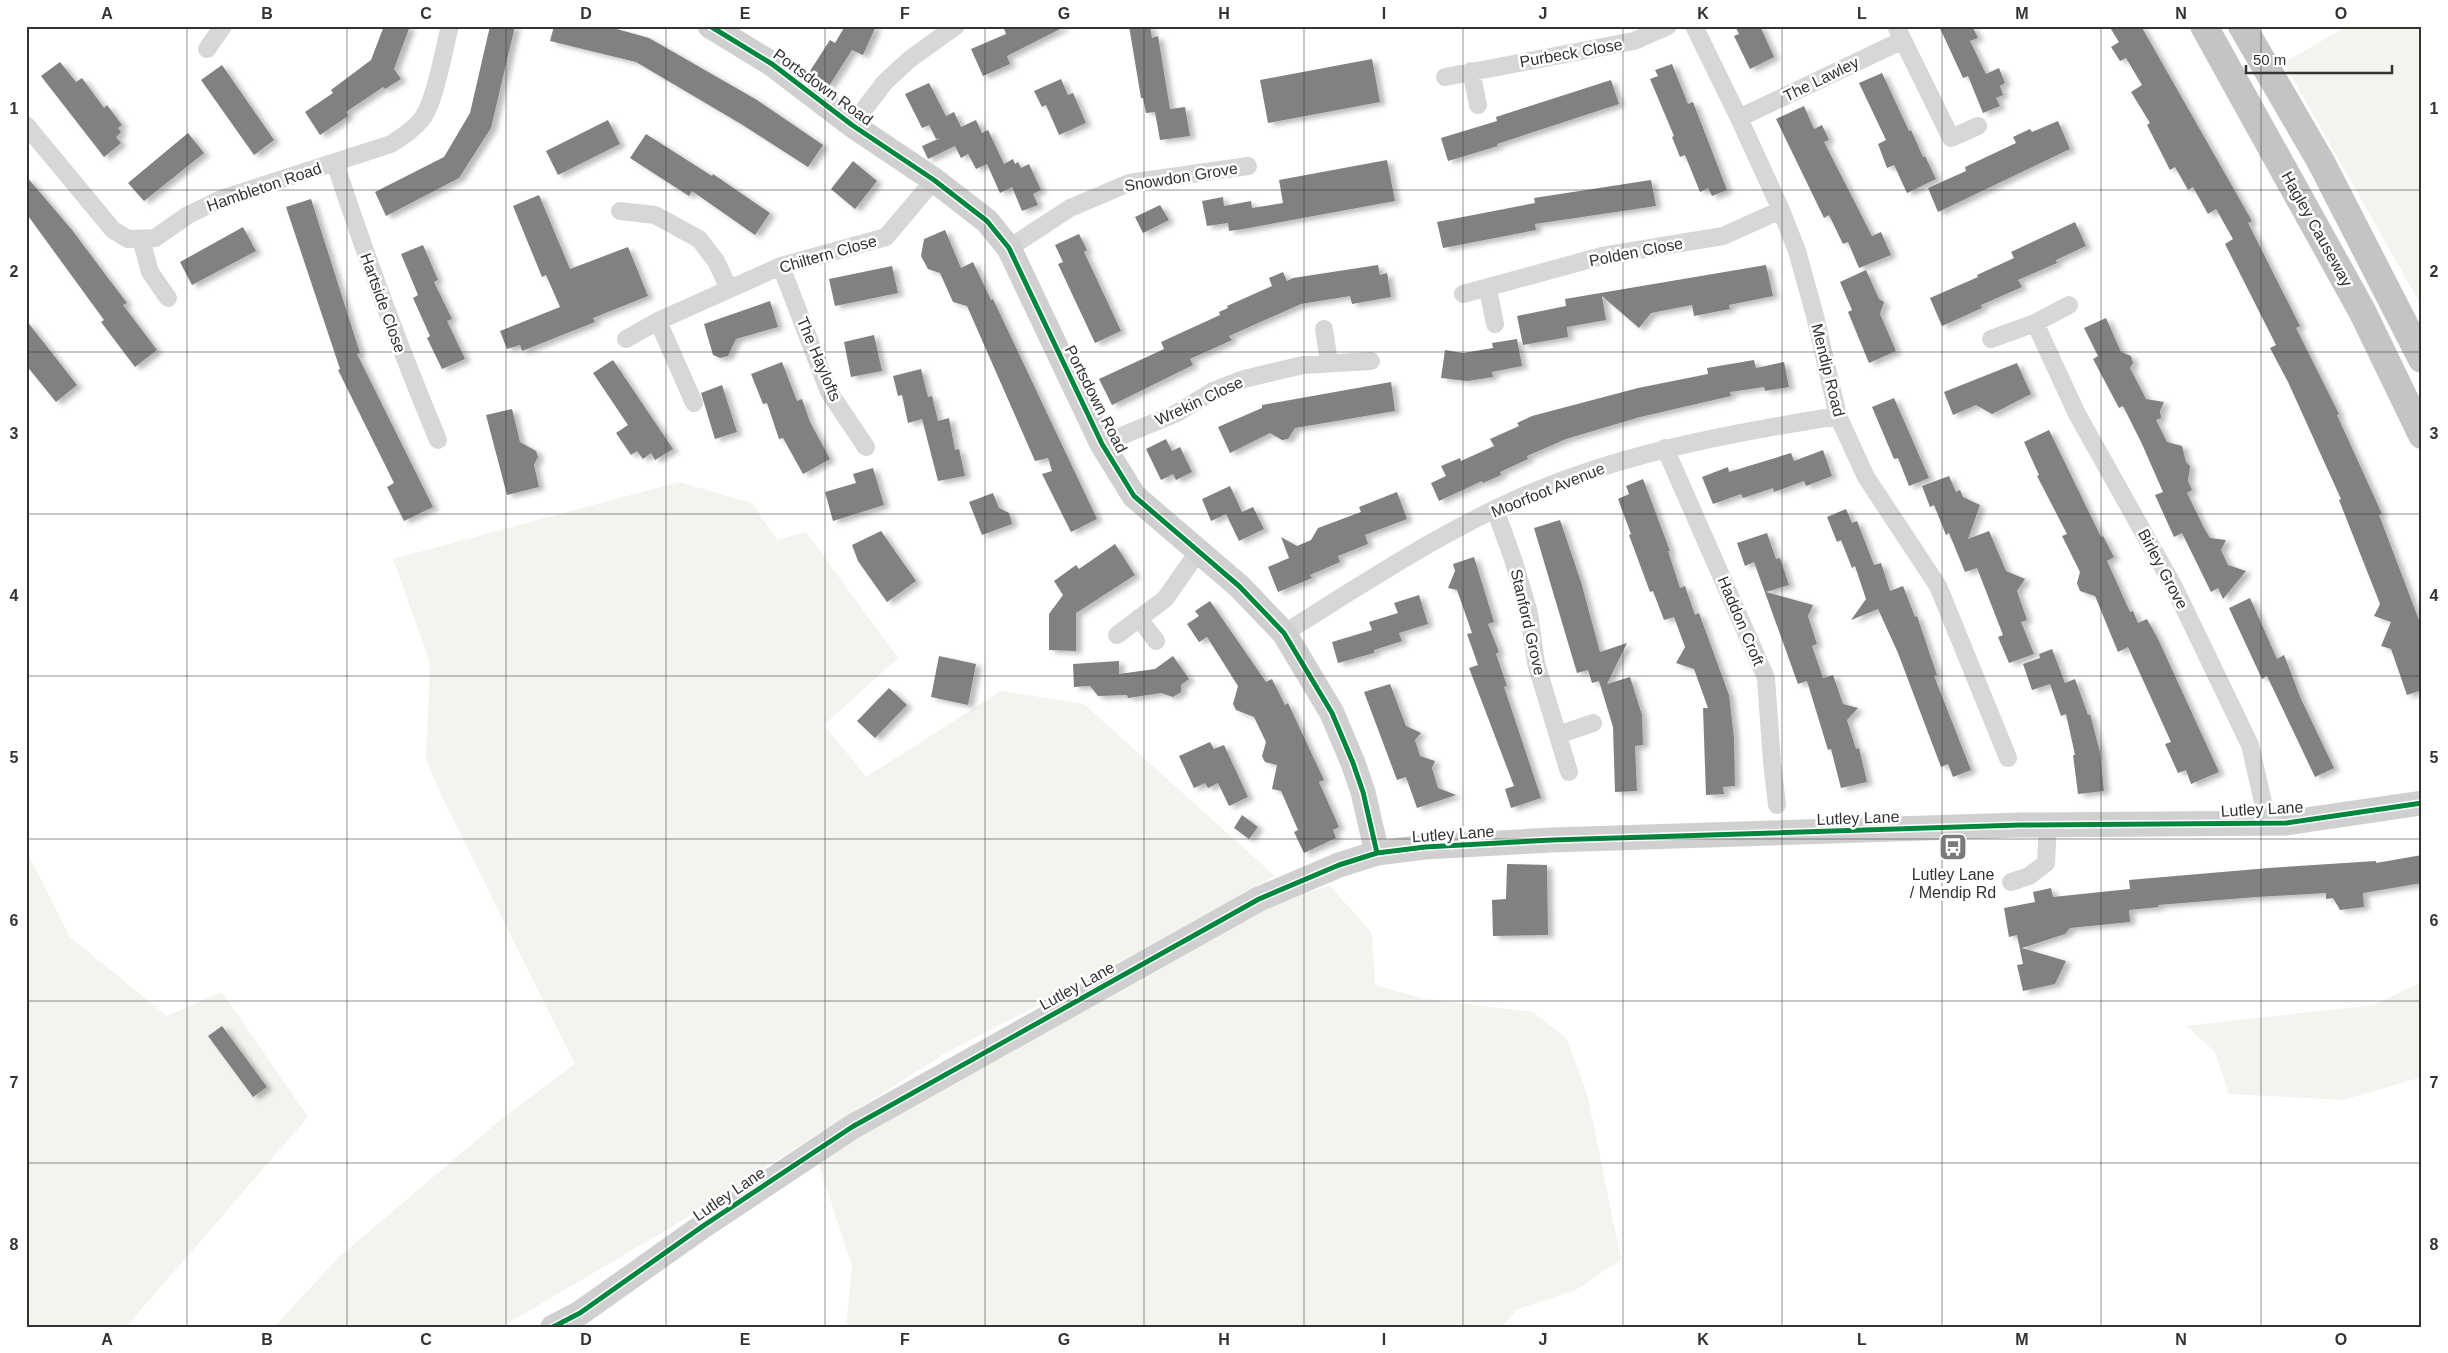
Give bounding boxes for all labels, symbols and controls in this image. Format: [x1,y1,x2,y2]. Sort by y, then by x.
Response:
text: A [101,5,113,22]
text: B [261,5,273,22]
text: C [420,5,432,22]
text: D [580,5,592,22]
text: E [740,5,751,22]
text: F [900,5,910,22]
text: G [1058,5,1070,22]
text: H [1218,5,1230,22]
text: I [1382,5,1386,22]
text: J [1539,5,1547,22]
text: K [1697,5,1709,22]
text: L [1857,5,1867,22]
text: M [2015,5,2029,22]
text: N [2175,5,2187,22]
text: O [2335,5,2347,22]
street label: Purbeck Close [1518,36,1624,70]
scale bar [2246,42,2392,74]
street label: Portsdown Road [770,45,876,129]
text: 50 m [2253,51,2286,68]
street label: The Lawley [1781,53,1861,105]
text: 1 [10,100,19,117]
text: 1 [2430,100,2439,117]
street label: Hambleton Road [204,159,324,215]
street label: Snowdon Grove [1123,160,1239,194]
street label: Hagley Causeway [2278,168,2356,290]
street label: Chiltern Close [777,232,879,276]
street label: Polden Close [1588,235,1684,269]
street label: Hartside Close [357,251,409,355]
text: 2 [10,263,19,280]
text: 2 [2430,263,2439,280]
street label: The Haylofts [794,314,844,404]
street label: Mendip Road [1808,322,1848,418]
street label: Portsdown Road [1062,342,1130,456]
street label: Wrekin Close [1152,373,1246,429]
text: 3 [10,425,19,442]
text: 3 [2430,425,2439,442]
street label: Moorfoot Avenue [1489,459,1607,520]
street label: Birley Grove [2135,526,2191,612]
street label: Stanford Grove [1508,567,1549,677]
street label: Haddon Croft [1715,574,1768,669]
text: 4 [10,587,19,604]
text: 4 [2430,587,2439,604]
text: 5 [10,749,19,766]
text: 5 [2430,749,2439,766]
street label: Lutley Lane [2220,798,2304,820]
street label: Lutley Lane [1816,808,1900,828]
street label: Lutley Lane [1411,823,1495,845]
bus stop icon: Lutley Lane / Mendip Rd [1938,832,1968,862]
place label: Lutley Lane / Mendip Rd [1910,866,1996,901]
text: 6 [10,912,19,929]
text: 6 [2430,912,2439,929]
street label: Lutley Lane [1037,958,1117,1013]
text: 7 [10,1074,19,1091]
text: 7 [2430,1074,2439,1091]
street label: Lutley Lane [690,1164,768,1224]
text: 8 [10,1236,19,1253]
text: 8 [2430,1236,2439,1253]
text: A [101,1331,113,1348]
text: B [261,1331,273,1348]
text: C [420,1331,432,1348]
text: D [580,1331,592,1348]
text: E [740,1331,751,1348]
text: F [900,1331,910,1348]
text: G [1058,1331,1070,1348]
text: H [1218,1331,1230,1348]
text: I [1382,1331,1386,1348]
text: J [1539,1331,1547,1348]
text: K [1697,1331,1709,1348]
text: L [1857,1331,1867,1348]
text: M [2015,1331,2029,1348]
text: N [2175,1331,2187,1348]
text: O [2335,1331,2347,1348]

